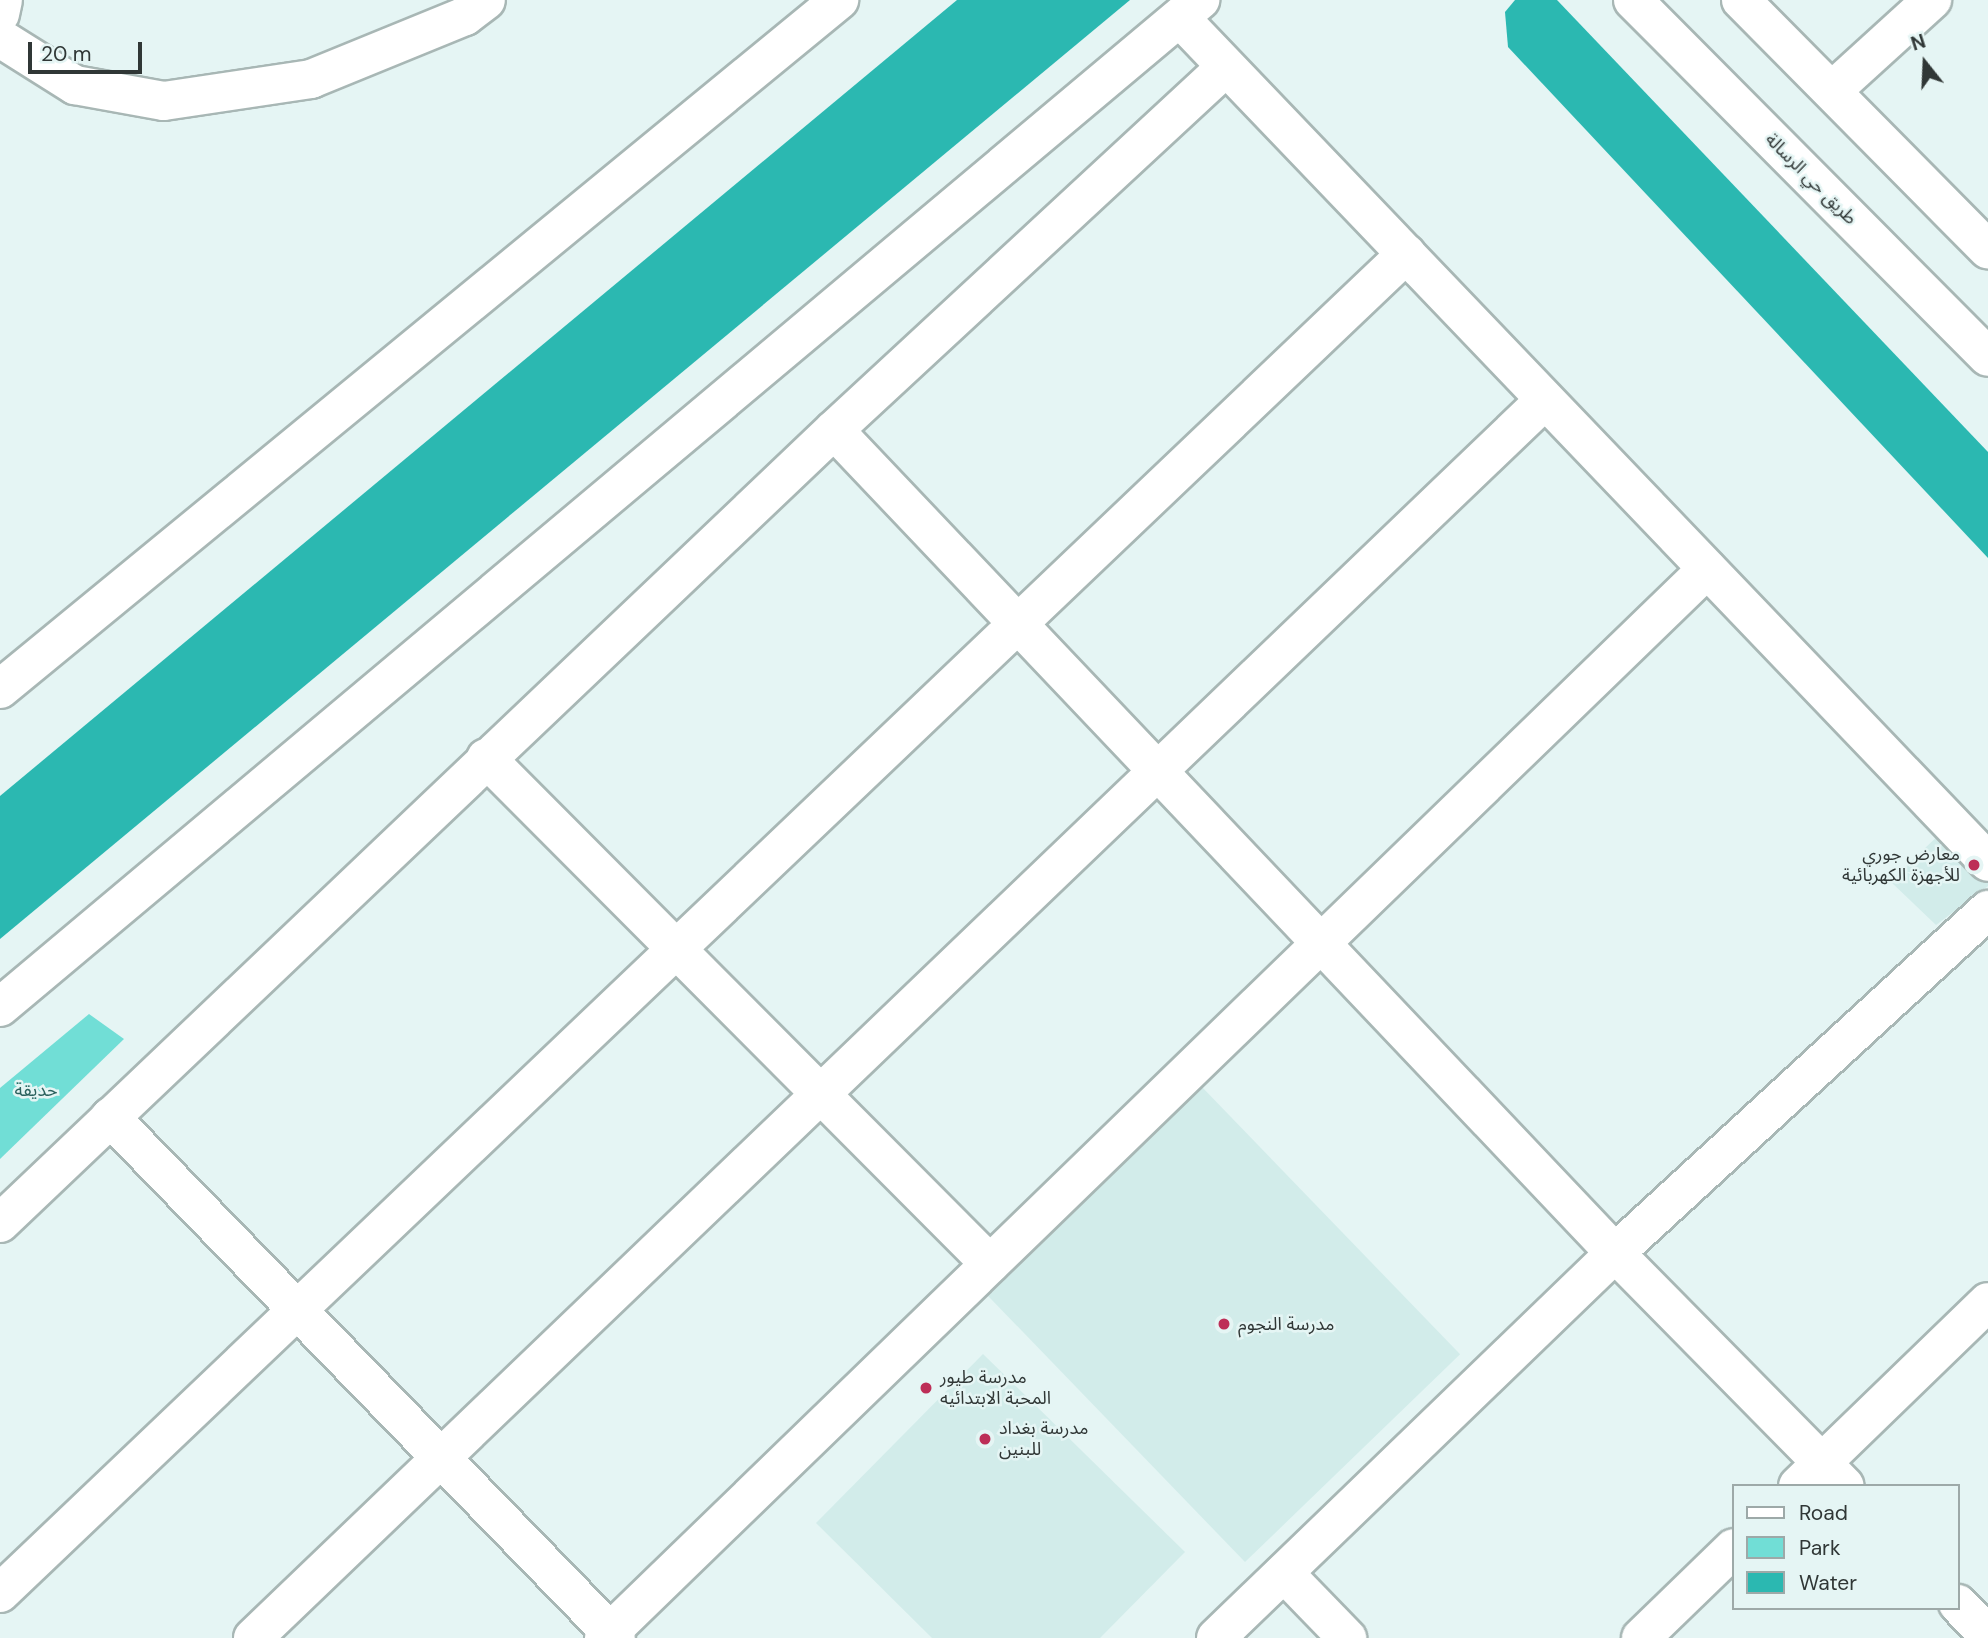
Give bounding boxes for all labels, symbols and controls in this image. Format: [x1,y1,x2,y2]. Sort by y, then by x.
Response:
scale bar [32,28,145,72]
north arrow [1890,28,1960,98]
text: N [1908,29,1929,57]
text: 20 m [41,40,92,68]
street label: طريق حي الرسالة [1761,129,1861,229]
place label: معارض جوري للأجهزة الكهربائية [1842,844,1960,886]
marker: معارض جوري للأجهزة الكهربائية [1966,857,1982,873]
park label: حديقة [14,1079,58,1101]
place label: مدرسة النجوم [1238,1313,1335,1335]
marker: مدرسة النجوم [1216,1316,1232,1332]
place label: مدرسة طيور المحبة الابتدائيه [940,1367,1051,1410]
marker: مدرسة طيور المحبة الابتدائيه [918,1380,934,1396]
place label: مدرسة بغداد للبنين [999,1418,1088,1460]
marker: مدرسة بغداد للبنين [977,1431,993,1447]
legend [1732,1484,1960,1610]
text: Road [1799,1499,1848,1527]
text: Park [1799,1534,1840,1562]
text: Water [1799,1569,1857,1597]

